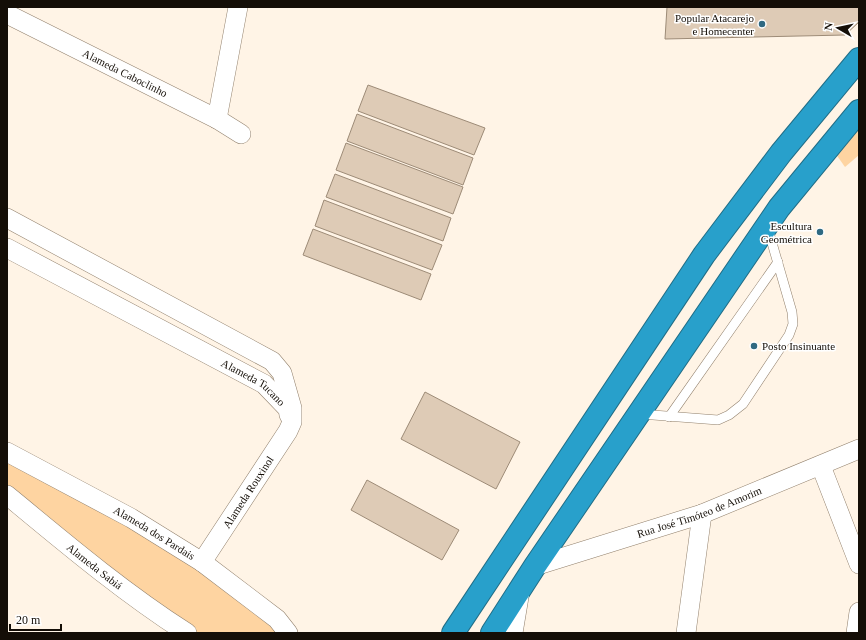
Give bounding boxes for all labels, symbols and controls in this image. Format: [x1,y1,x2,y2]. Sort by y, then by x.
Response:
north arrow [818,8,858,48]
place label: Popular Atacarejo e Homecenter [675,12,754,37]
marker: Popular Atacarejo e Homecenter [757,19,767,29]
text: N [822,22,835,31]
street label: Alameda Caboclinho [81,47,170,99]
place label: Escultura Geométrica [761,220,812,245]
marker: Escultura Geométrica [815,227,825,237]
place label: Posto Insinuante [762,340,835,352]
marker: Posto Insinuante [749,341,759,351]
street label: Alameda Tucano [219,357,288,409]
street label: Alameda Rouxinol [220,454,276,530]
street label: Rua José Timóteo de Amorim [636,484,764,540]
street label: Alameda dos Pardais [111,504,197,562]
street label: Alameda Sabiá [65,541,125,592]
scale bar [10,606,61,632]
text: 20 m [16,613,41,627]

